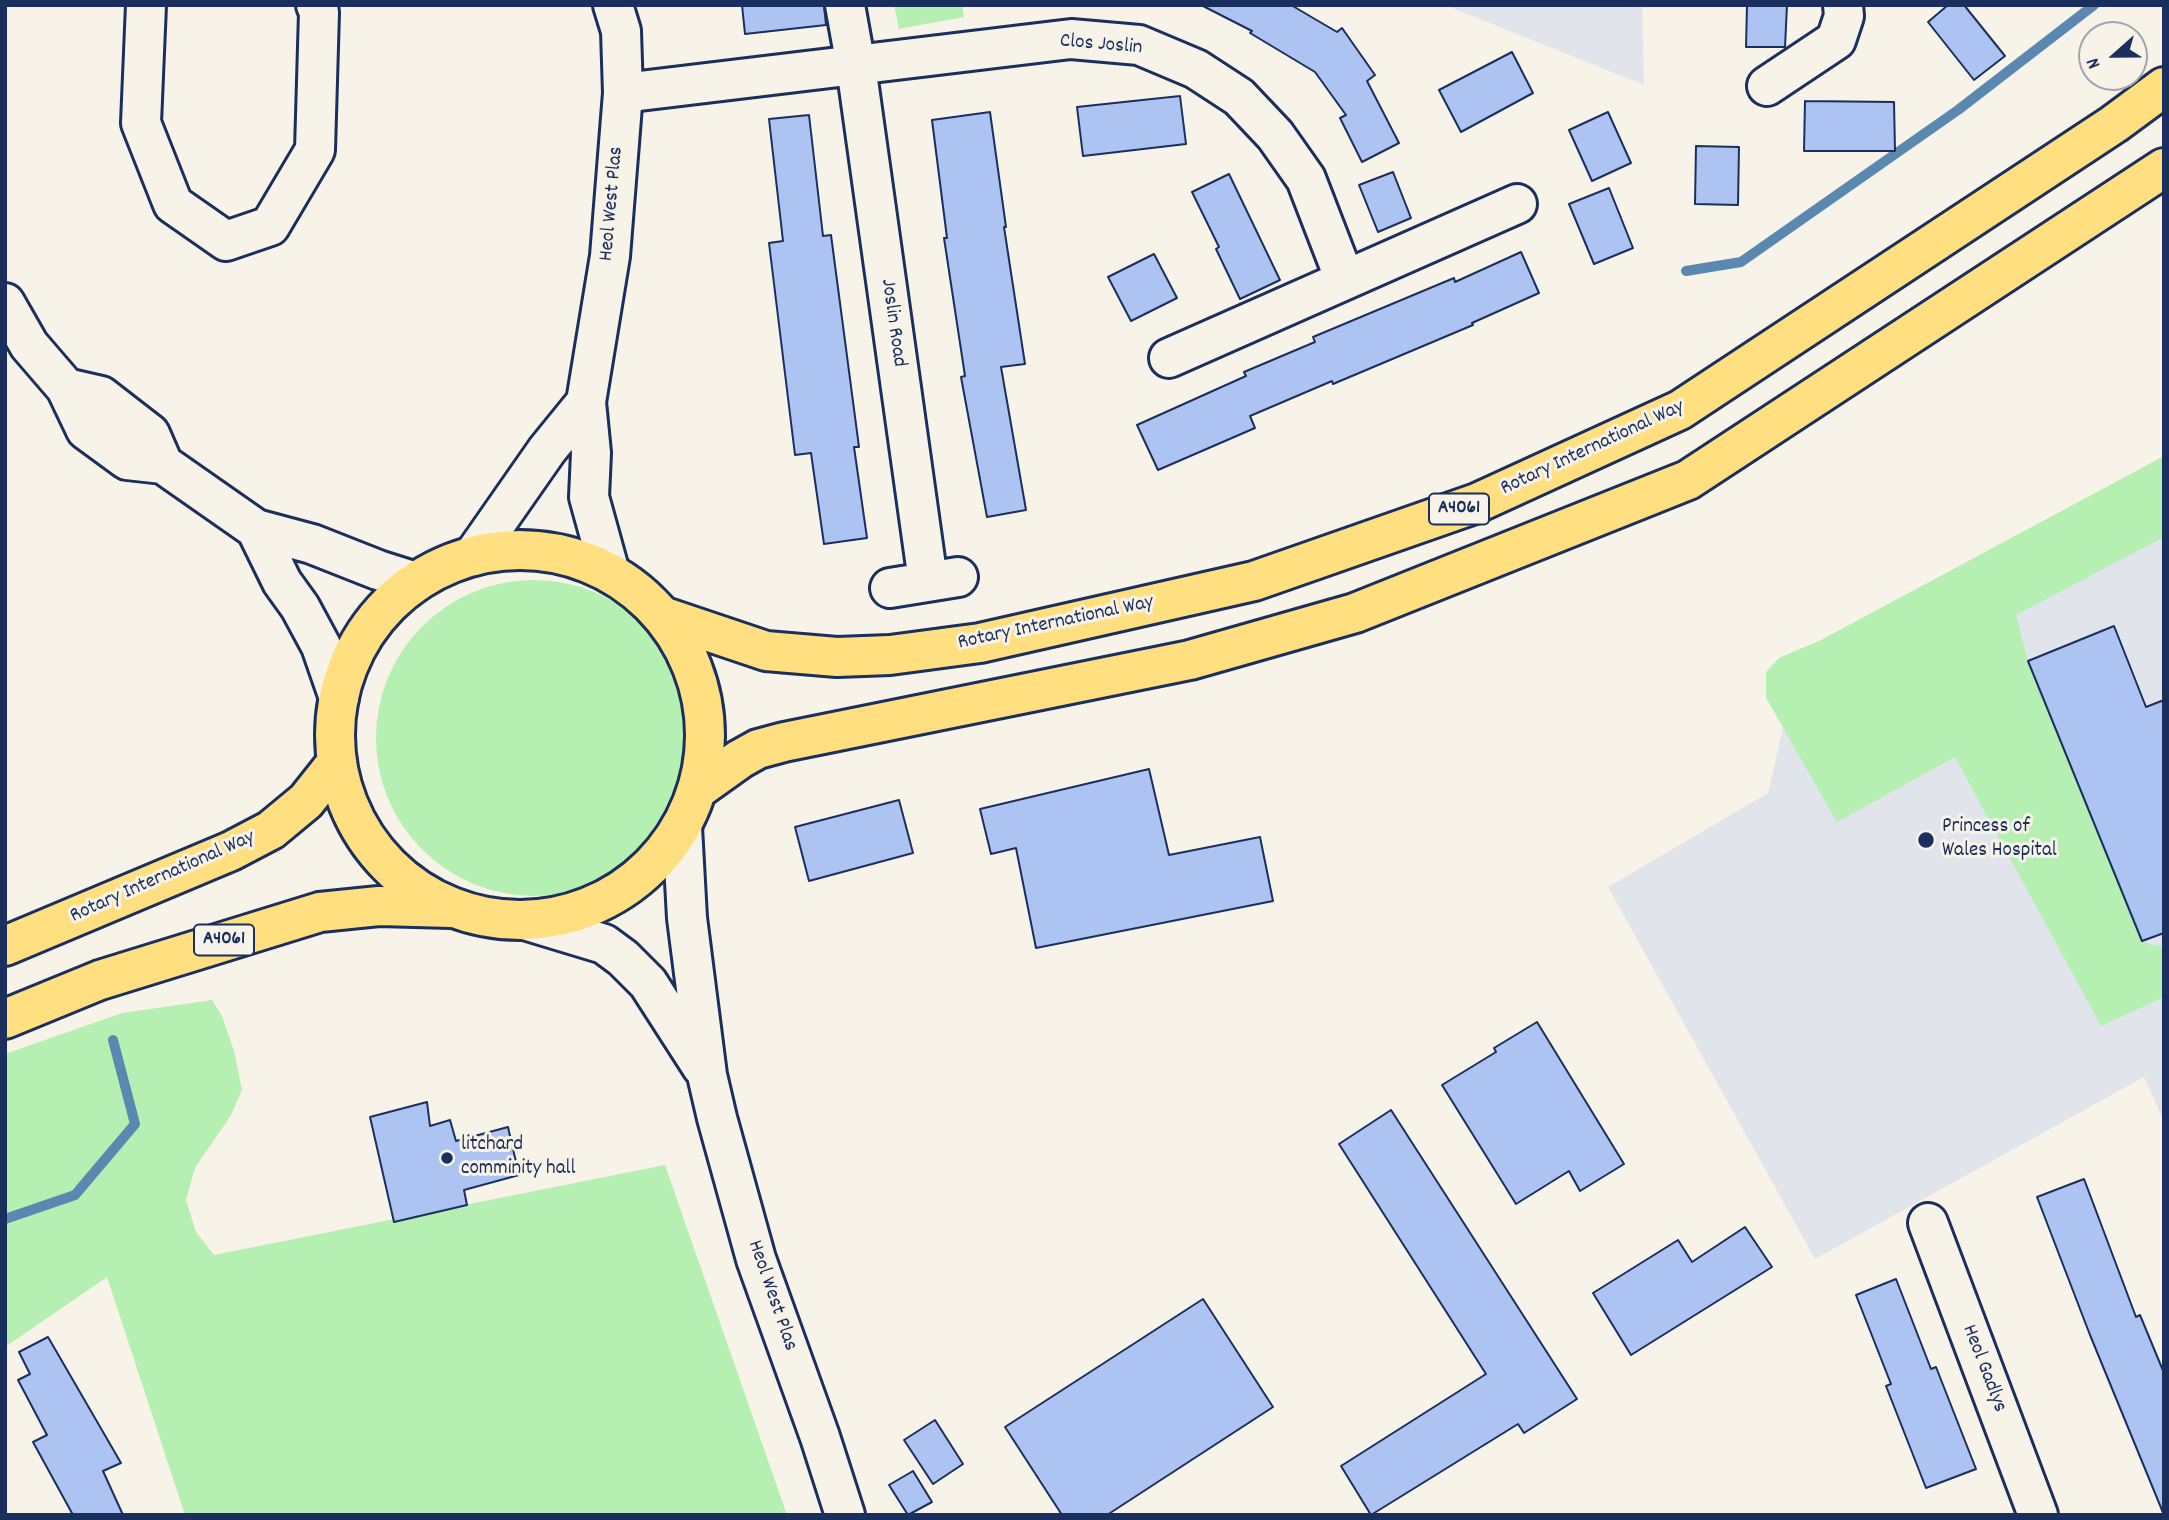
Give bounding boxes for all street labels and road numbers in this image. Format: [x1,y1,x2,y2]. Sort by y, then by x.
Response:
street label: Clos Joslin [1059,30,1143,62]
street label: Heol West Plas [595,146,631,262]
street label: Joslin Road [873,277,911,369]
street label: Rotary International Way [1497,395,1689,503]
road number: A4061 [1429,494,1489,524]
street label: Rotary International Way [956,591,1156,657]
street label: Rotary International Way [67,826,259,930]
road number: A4061 [194,924,254,956]
street label: Heol West Plas [740,1238,802,1354]
street label: Heol Gadlys [1955,1322,2011,1416]

